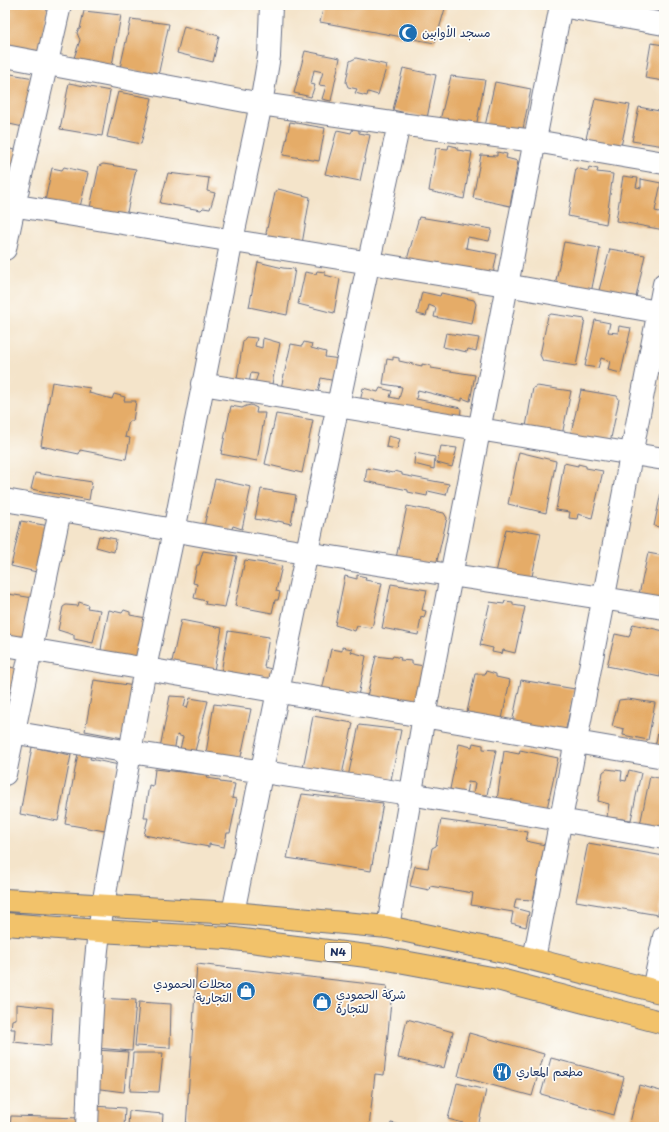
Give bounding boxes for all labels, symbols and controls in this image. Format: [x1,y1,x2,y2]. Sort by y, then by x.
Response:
mosque icon: مسجد الأوابين [397,22,419,44]
place label: مسجد الأوابين [422,23,491,41]
road number: N4 [325,943,351,961]
place label: محلات الحمودي التجارية [153,974,232,1006]
shop icon: محلات الحمودي التجارية [235,980,257,1002]
place label: شركة الحمودي للتجارة [336,985,406,1017]
shop icon: شركة الحمودي للتجارة [311,991,333,1013]
restaurant icon: مطعم المعاري [491,1061,513,1083]
place label: مطعم المعاري [516,1062,583,1081]

